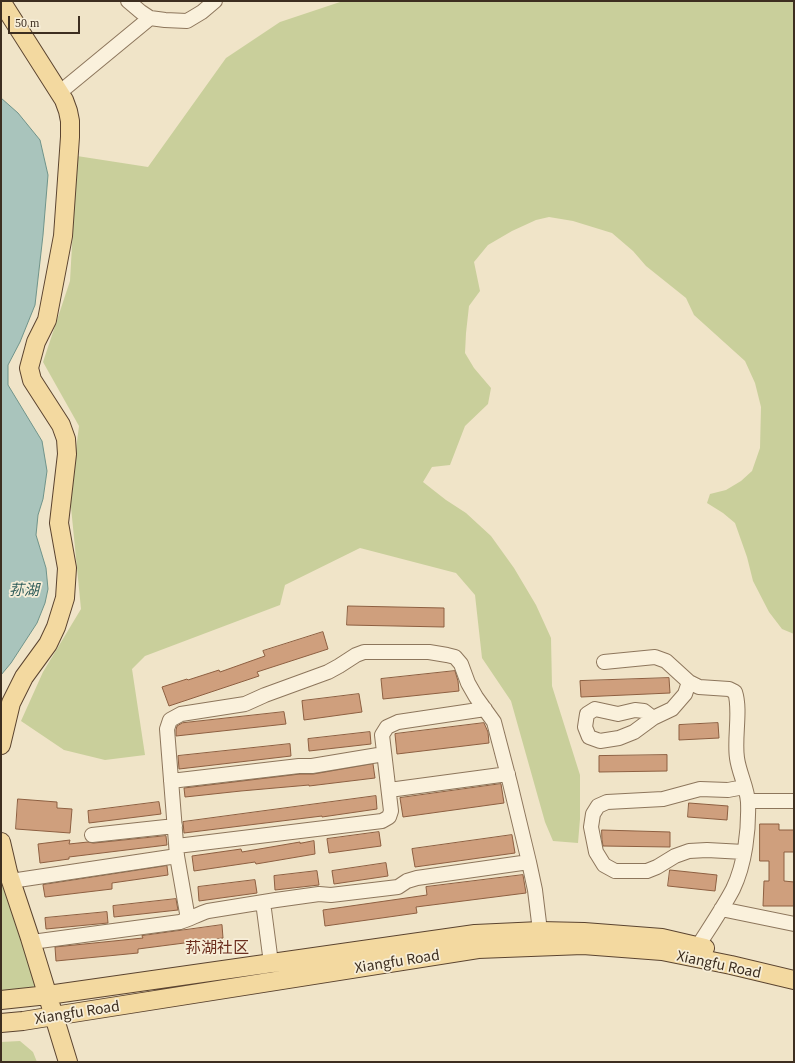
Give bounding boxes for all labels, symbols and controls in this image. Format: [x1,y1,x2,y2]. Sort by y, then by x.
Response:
scale bar [10,8,82,34]
text: 50 m [15,16,39,30]
water label: 荪湖 [9,580,39,598]
district label: 荪湖社区 [185,937,249,957]
street label: Xiangfu Road [353,946,441,976]
street label: Xiangfu Road [675,947,763,981]
street label: Xiangfu Road [33,997,121,1027]

